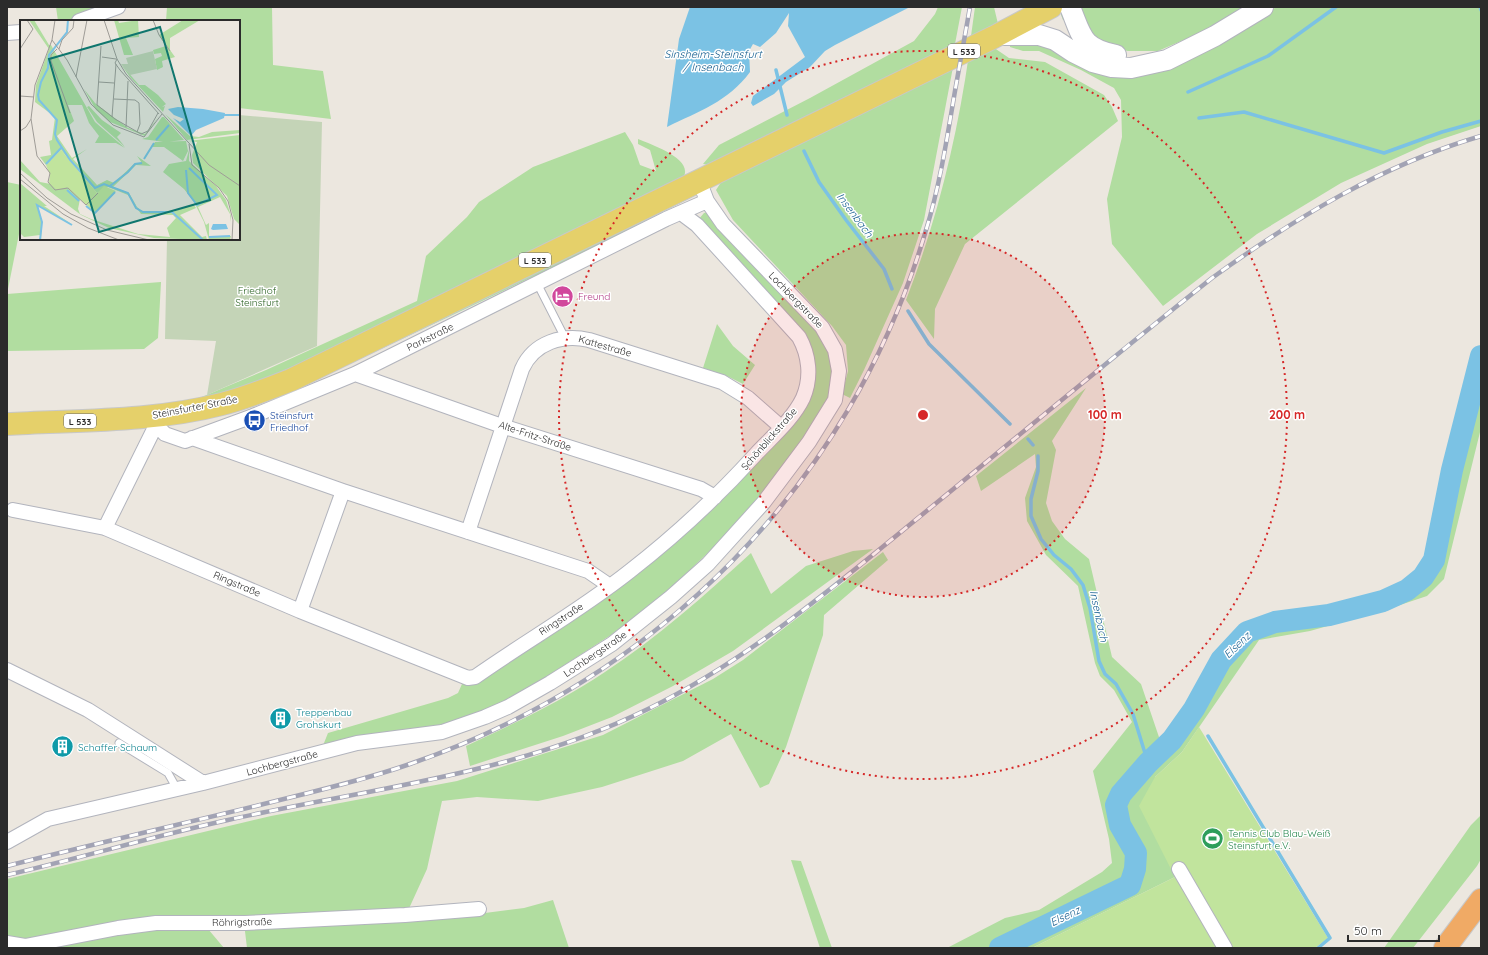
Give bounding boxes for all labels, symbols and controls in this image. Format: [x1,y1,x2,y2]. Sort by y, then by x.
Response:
inset map [20,20,240,240]
road number: L 533 [948,44,980,58]
water label: Sinsheim-Steinsfurt / Insenbach [664,47,763,74]
water label: Insenbach [834,190,877,241]
road number: L 533 [519,253,551,267]
street label: Lochbergstraße [766,269,826,331]
hotel icon: Freund [550,283,576,309]
park label: Friedhof Steinsfurt [235,284,279,309]
place label: Freund [578,290,610,303]
street label: Parkstraße [404,320,456,354]
street label: Kattestraße [577,332,633,360]
street label: Steinsfurter Straße [151,392,239,422]
street label: Schönblickstraße [738,405,800,473]
text: 100 m [1088,407,1122,422]
text: 200 m [1269,407,1305,422]
bus stop icon: Steinsfurt Friedhof [242,408,268,434]
centre of rings [916,408,930,422]
place label: Steinsfurt Friedhof [270,409,314,434]
road number: L 533 [64,414,96,428]
street label: Alte-Fritz-Straße [497,418,573,454]
street label: Ringstraße [211,568,263,600]
water label: Insenbach [1087,589,1111,644]
street label: Ringstraße [536,600,586,638]
street label: Lochbergstraße [561,628,629,680]
water label: Elsenz [1221,628,1255,661]
building icon: Treppenbau Grohskurt [267,705,293,731]
place label: Treppenbau Grohskurt [296,706,352,731]
building icon: Schaffer Schaum [50,734,76,760]
place label: Schaffer Schaum [78,741,157,754]
street label: Lochbergstraße [245,747,319,779]
sports icon: Tennis Club Blau-Weiß Steinsfurt e.V. [1199,826,1225,852]
place label: Tennis Club Blau-Weiß Steinsfurt e.V. [1228,827,1331,852]
water label: Elsenz [1048,902,1084,929]
street label: Röhrigstraße [212,915,273,929]
scale bar [1348,917,1439,943]
text: 50 m [1354,923,1382,938]

